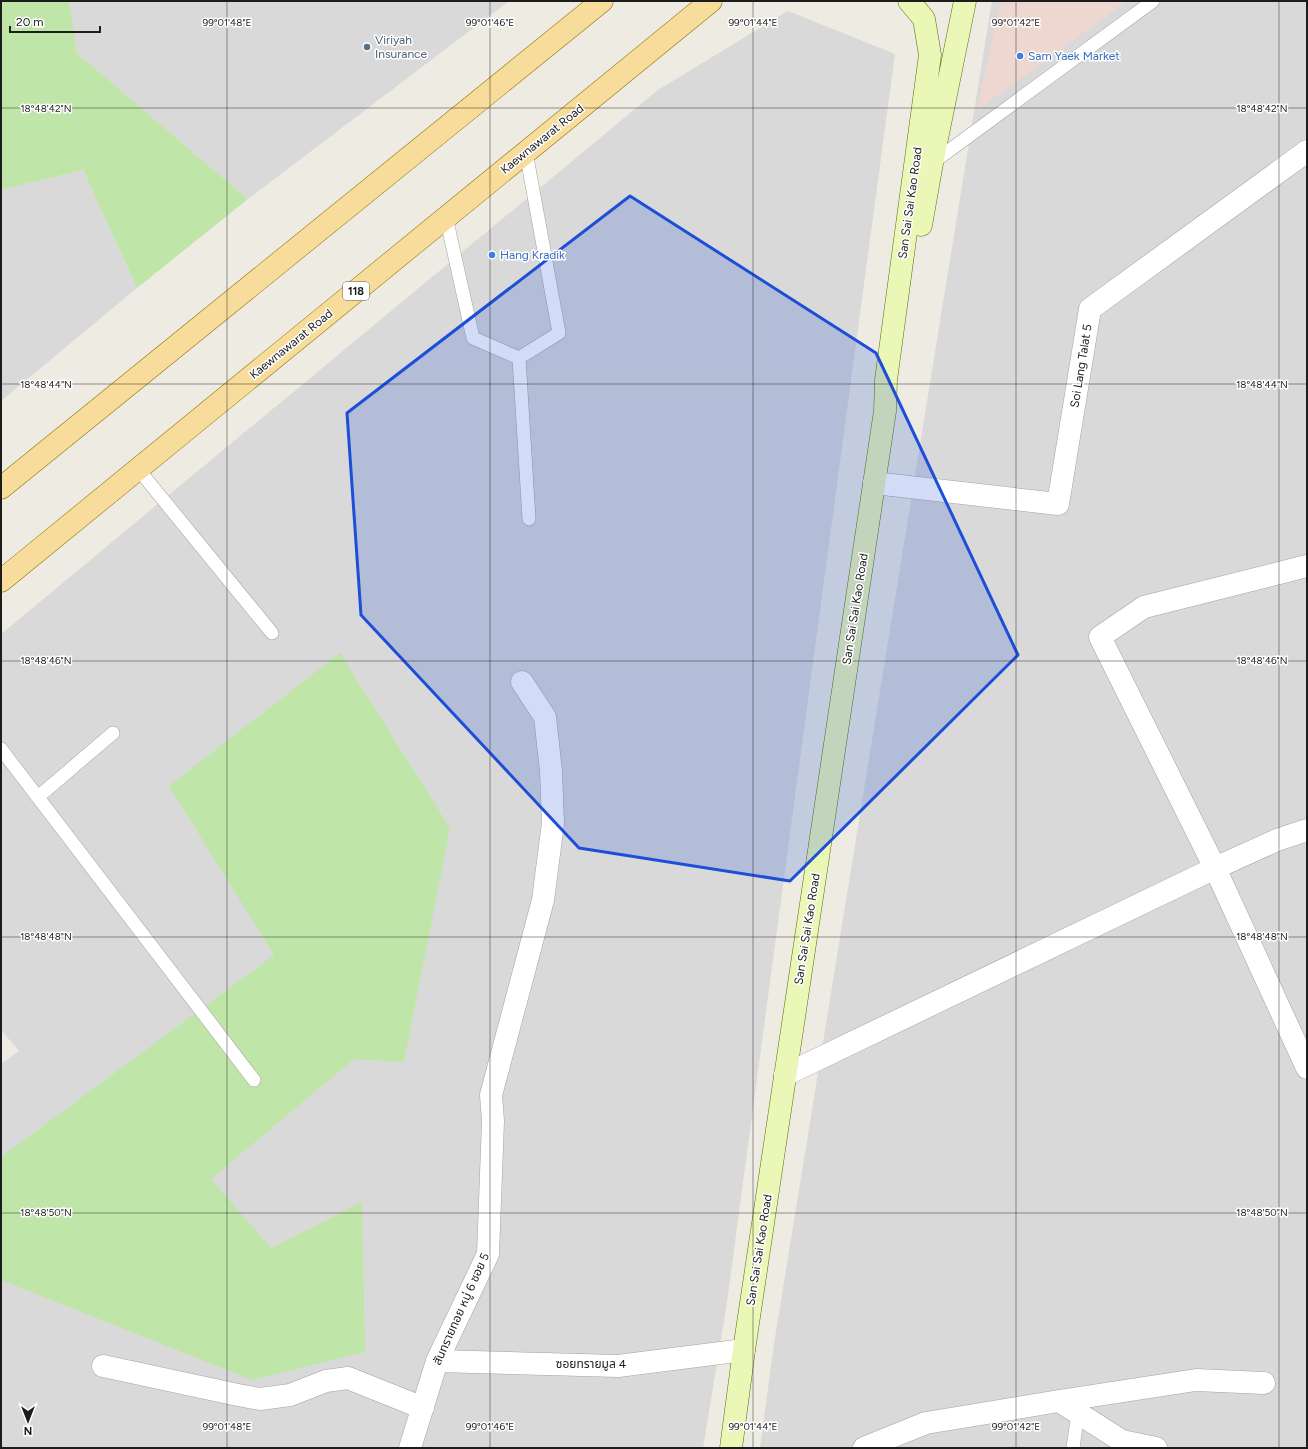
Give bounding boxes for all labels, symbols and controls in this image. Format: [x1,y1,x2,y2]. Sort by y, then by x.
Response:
scale bar [10,8,100,34]
text: 20 m [16,15,44,29]
text: 99°01'48"E [202,16,252,29]
text: 99°01'46"E [466,16,514,29]
text: 99°01'44"E [728,16,778,29]
text: 99°01'42"E [992,16,1040,29]
place label: Viriyah Insurance [375,33,428,61]
marker: Viriyah Insurance [362,42,372,52]
place label: Sam Yaek Market [1028,49,1120,63]
marker: Sam Yaek Market [1015,51,1025,61]
street label: Kaewnawarat Road [498,101,586,177]
text: 18°48'42"N [20,102,72,115]
text: 18°48'42"N [1236,102,1288,115]
street label: San Sai Sai Kao Road [895,146,925,260]
place label: Hang Kradik [500,248,565,262]
marker: Hang Kradik [487,250,497,260]
road number: 118 [343,282,369,300]
street label: Kaewnawarat Road [247,306,335,382]
street label: Soi Lang Talat 5 [1067,323,1095,409]
text: 18°48'44"N [20,378,72,391]
text: 18°48'44"N [1236,378,1288,391]
street label: San Sai Sai Kao Road [839,552,871,666]
text: 18°48'46"N [20,654,72,667]
text: 18°48'46"N [1236,654,1288,667]
street label: San Sai Sai Kao Road [791,872,823,986]
text: 18°48'48"N [20,930,72,943]
text: 18°48'48"N [1236,930,1288,943]
street label: San Sai Sai Kao Road [743,1193,775,1307]
text: 18°48'50"N [20,1206,72,1219]
text: 18°48'50"N [1236,1206,1288,1219]
street label: สันทรายทอย หมู่ 6 ซอย 5 [430,1251,492,1367]
street label: ซอยทรายมูล 4 [556,1357,627,1371]
north arrow [8,1401,48,1441]
text: 99°01'48"E [202,1420,252,1433]
text: 99°01'46"E [466,1420,514,1433]
text: 99°01'44"E [728,1420,778,1433]
text: 99°01'42"E [992,1420,1040,1433]
text: N [24,1424,32,1437]

